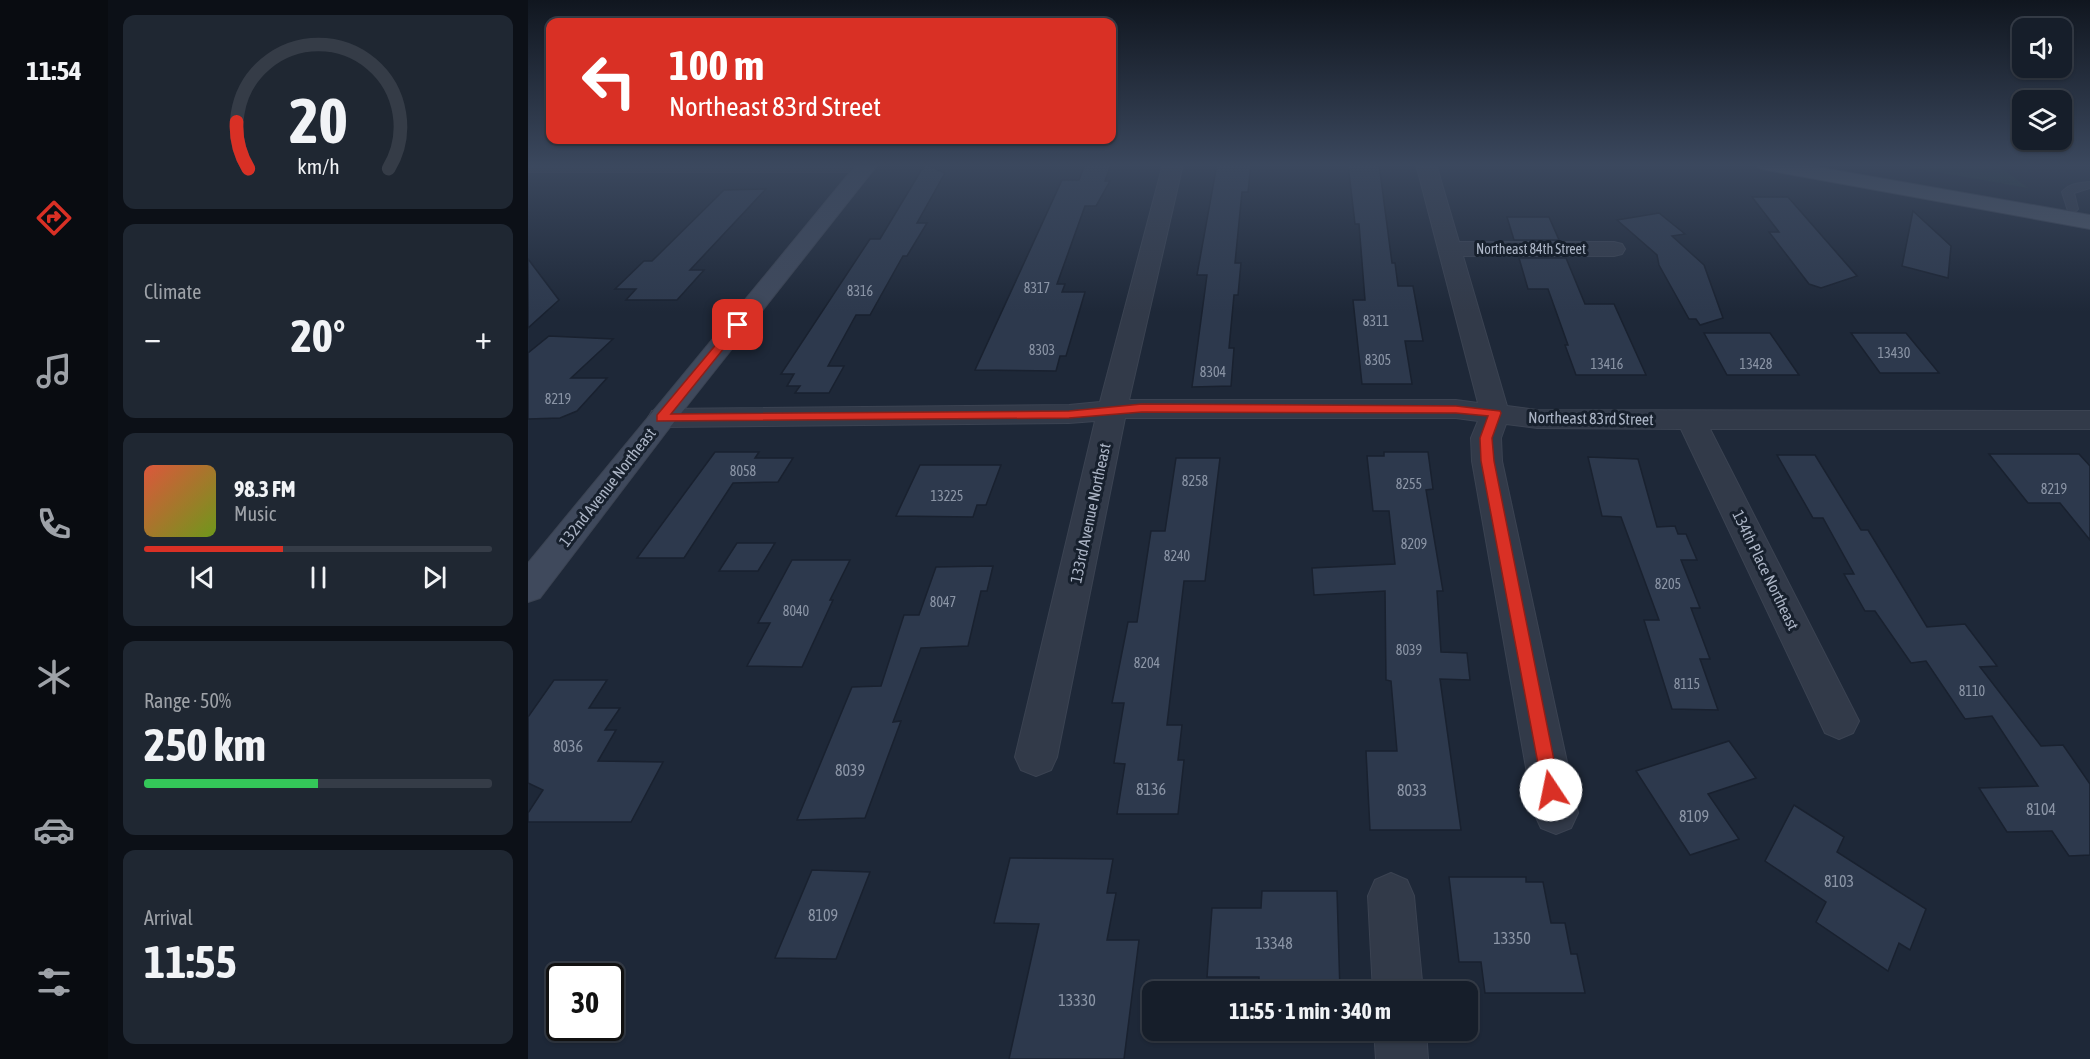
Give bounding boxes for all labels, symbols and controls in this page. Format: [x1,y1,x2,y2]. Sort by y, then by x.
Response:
map controls [2012,18,2072,150]
button: sound [2012,18,2072,78]
text: 100 m [669,41,764,89]
icon: left [570,42,648,120]
text: 11:54 [26,55,82,86]
text: 20 [289,85,347,156]
button: layers [2012,90,2072,150]
text: Northeast 83rd Street [669,91,881,122]
text: km/h [297,154,339,179]
icon: directions [33,197,75,239]
street label: Northeast 84th Street [1476,241,1586,257]
text: Climate [144,280,201,303]
house number: 8317 [1024,280,1050,296]
house number: 8316 [847,283,874,299]
pin [712,299,763,350]
icon: arrive [721,308,754,341]
text: 20° [291,310,345,362]
house number: 8311 [1363,313,1389,329]
text: − [144,318,161,356]
text: + [475,318,492,356]
house number: 8303 [1029,342,1055,358]
house number: 13430 [1878,345,1911,361]
icon: music [33,350,75,392]
house number: 8305 [1365,352,1391,368]
house number: 13416 [1591,356,1624,372]
house number: 13428 [1740,356,1773,372]
house number: 8304 [1200,364,1227,380]
house number: 8219 [545,391,571,407]
street label: Northeast 83rd Street [1528,408,1654,428]
street label: 132nd Avenue Northeast [555,424,659,550]
street label: 133rd Avenue Northeast [1066,441,1114,585]
house number: 8058 [730,463,757,479]
house number: 8258 [1182,473,1209,489]
text: 98.3 FM [234,476,296,502]
house number: 8255 [1396,476,1422,492]
house number: 8219 [2041,481,2067,497]
house number: 13225 [931,488,963,504]
text: Music [234,502,276,525]
icon: phone [33,503,75,545]
street label: 134th Place Northeast [1729,507,1803,633]
house number: 8209 [1401,536,1427,552]
house number: 8240 [1164,548,1191,564]
icon: previous [186,561,219,594]
icon: pause [302,561,335,594]
icon: next [418,561,451,594]
house number: 8205 [1655,576,1681,592]
house number: 8047 [930,594,956,610]
house number: 8040 [783,603,810,619]
house number: 8039 [1396,642,1422,658]
house number: 8204 [1134,655,1161,671]
icon: climate [33,656,75,698]
house number: 8115 [1674,676,1700,692]
house number: 8110 [1959,683,1986,699]
text: Range · 50% [144,689,231,712]
text: 250 km [144,719,266,771]
house number: 8036 [553,737,583,755]
position arrow [1519,758,1583,822]
house number: 8039 [835,761,865,779]
house number: 8136 [1136,780,1166,798]
house number: 8033 [1397,781,1427,799]
house number: 8104 [2026,800,2056,818]
house number: 8109 [1679,807,1709,825]
icon: car [33,809,75,851]
house number: 8103 [1824,872,1854,890]
text: Arrival [144,906,193,929]
house number: 8109 [808,906,838,924]
house number: 13350 [1493,929,1531,947]
house number: 13348 [1255,934,1293,952]
text: 11:55 [144,936,237,988]
icon: filters [33,961,75,1003]
speed limit sign: 30 [546,963,624,1041]
house number: 13330 [1058,991,1096,1009]
text: 11:55 · 1 min · 340 m [1229,998,1391,1024]

